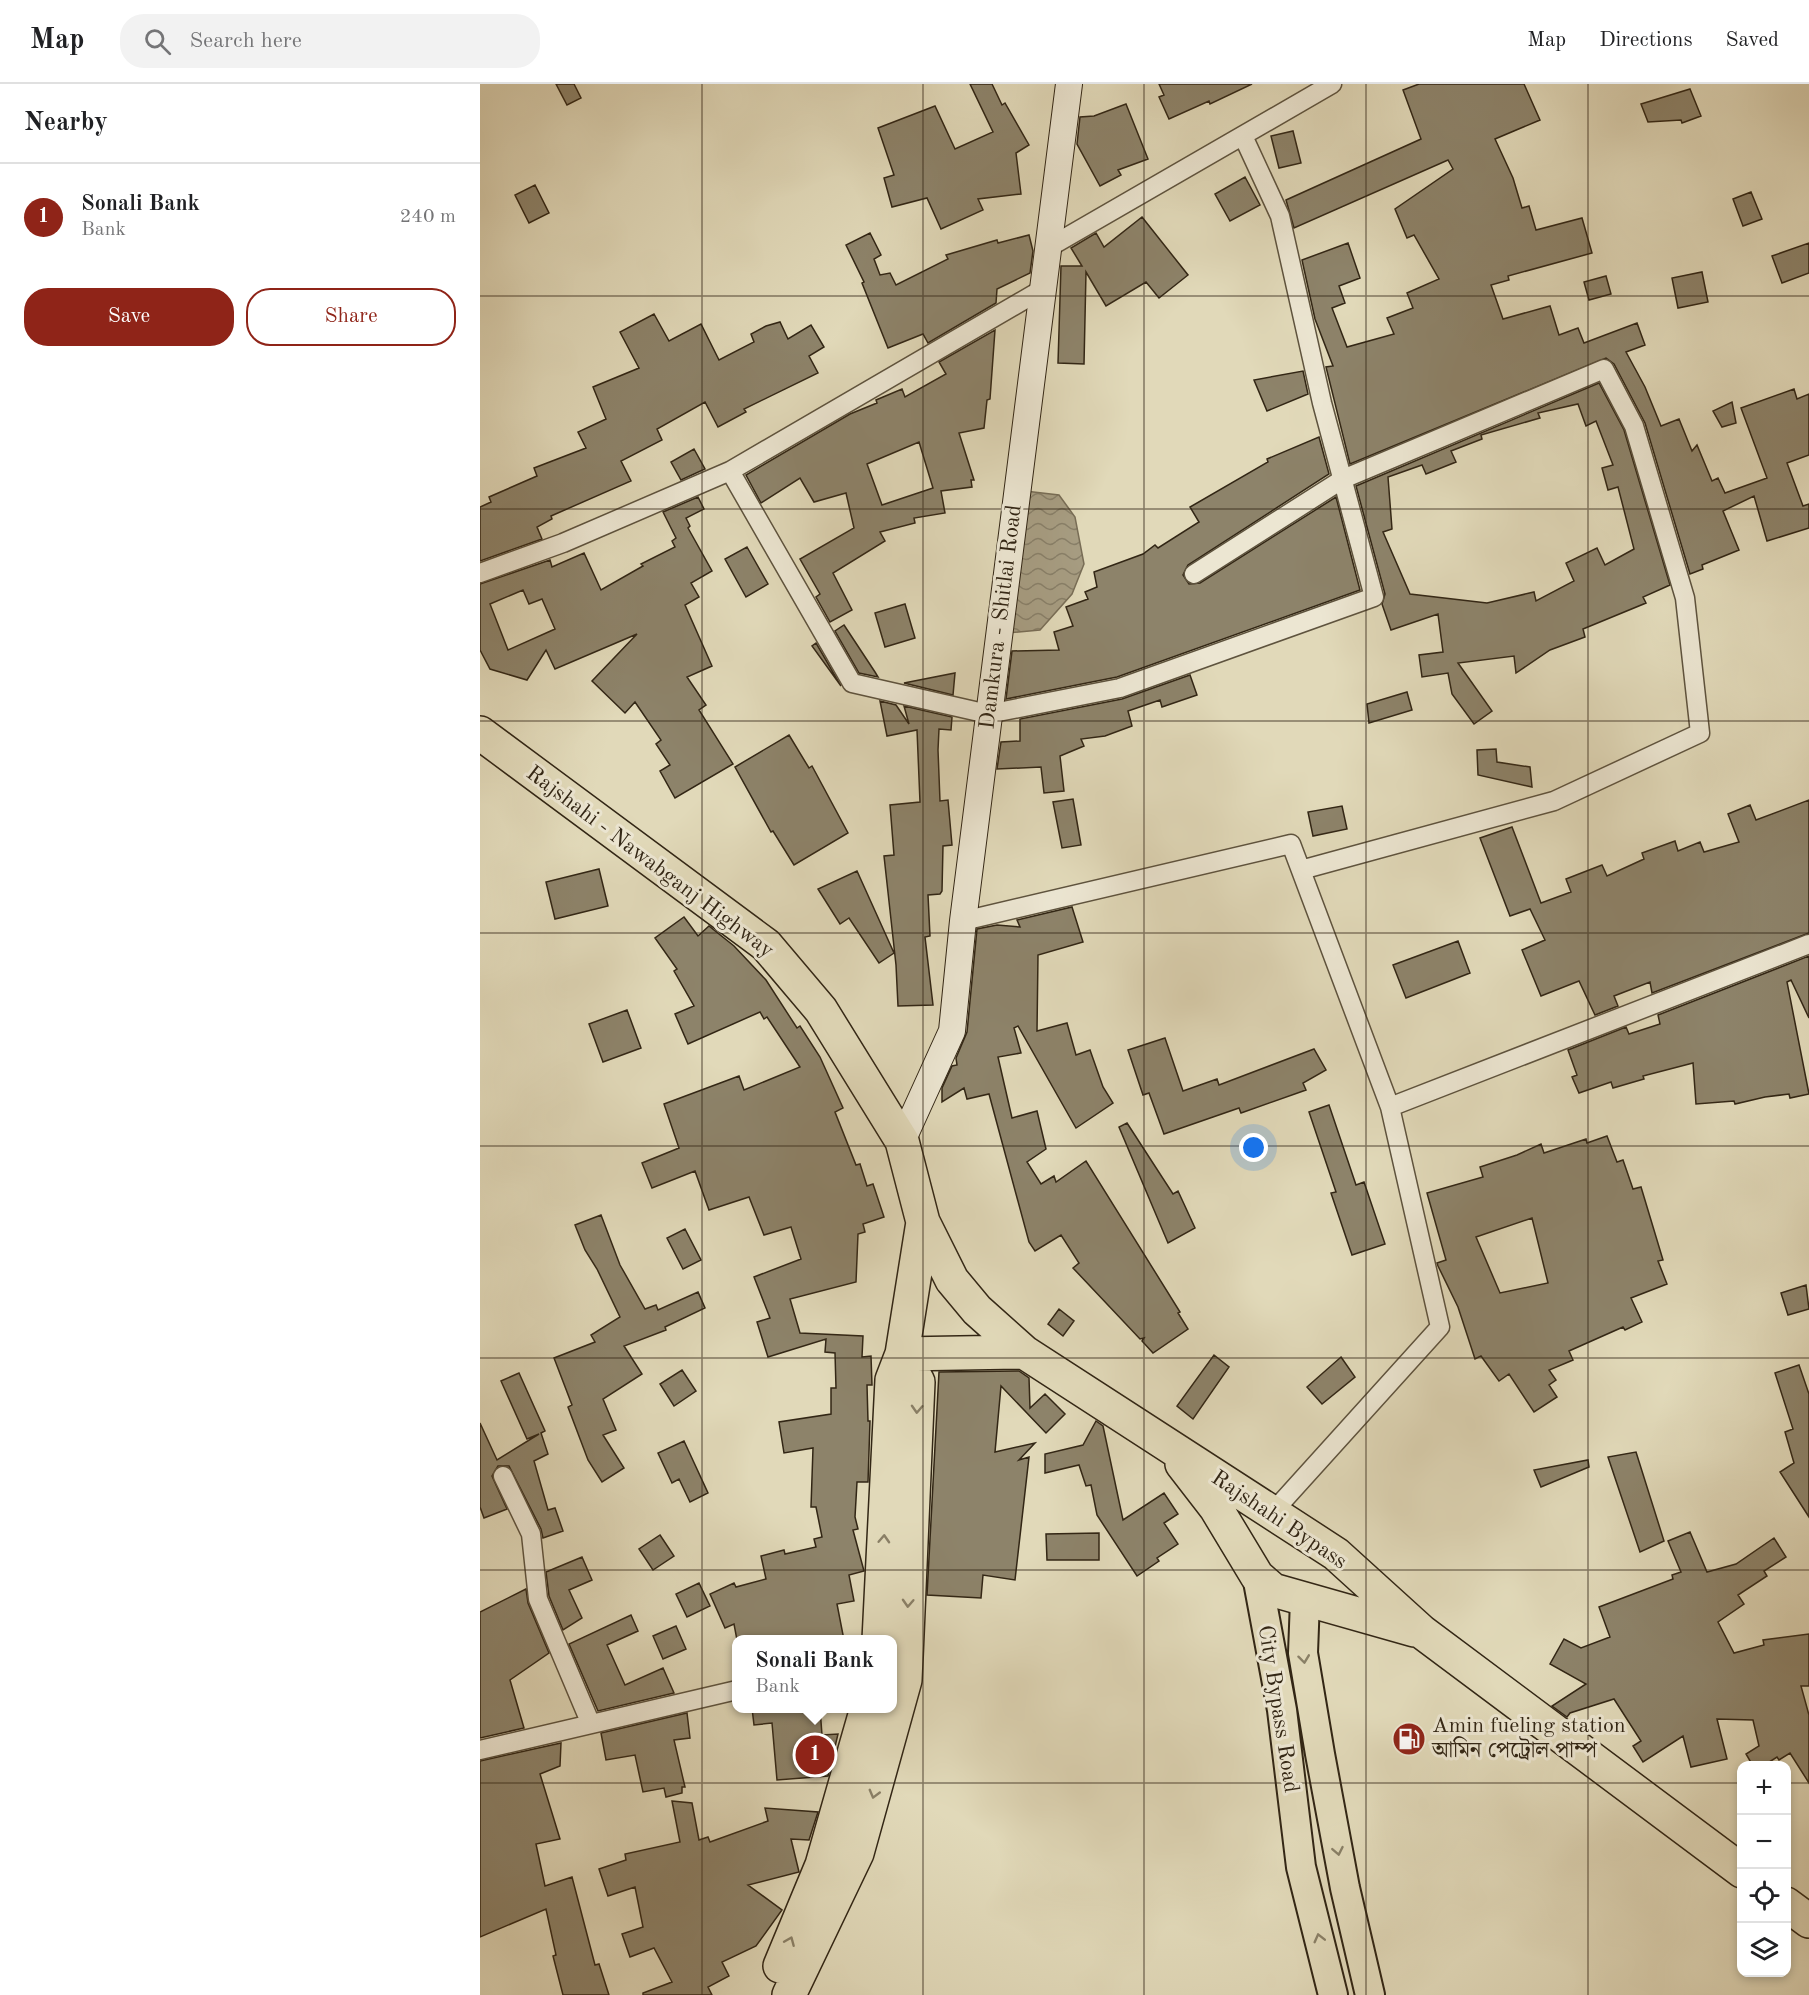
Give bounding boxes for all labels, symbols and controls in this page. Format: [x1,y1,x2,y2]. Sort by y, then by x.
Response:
search box [120,14,540,68]
icon: search [141,25,174,58]
text: Map [30,27,84,55]
text: Search here [189,30,302,52]
text: Map [1527,30,1566,51]
text: Directions [1599,30,1693,51]
text: Saved [1726,30,1779,51]
text: Nearby [24,110,108,136]
text: Sonali Bank [81,193,200,215]
text: 1 [38,207,49,227]
text: 240 m [400,207,456,227]
text: Bank [81,220,126,240]
button: Save [24,288,234,346]
button: Share [246,288,456,346]
street label: Damkura - Shitlai Road [976,503,1026,731]
street label: Rajshahi - Nawabganj Highway [522,762,778,962]
your location [1239,1133,1268,1162]
one-way arrow [911,1404,924,1413]
street label: Rajshahi Bypass [1207,1467,1351,1573]
one-way arrow [877,1535,890,1544]
one-way arrow [902,1599,915,1608]
street label: City Bypass Road [1254,1624,1302,1794]
popup [732,1635,897,1713]
text: Sonali Bank [755,1650,874,1672]
one-way arrow [1298,1654,1310,1663]
text: Bank [755,1677,800,1697]
place label: Amin fueling station আমিন পেট্রোল পাম্প [1431,1715,1626,1762]
fuel station icon: Amin fueling station আমিন পেট্রোল পাম্প [1391,1721,1427,1757]
pin: 1 [796,1732,834,1778]
map controls [1737,1761,1791,1977]
button: + [1737,1761,1791,1815]
one-way arrow [868,1789,881,1799]
button: − [1737,1815,1791,1869]
one-way arrow [1331,1845,1344,1855]
button: locate [1737,1869,1791,1923]
button: layers [1737,1923,1791,1977]
one-way arrow [1313,1933,1326,1943]
one-way arrow [783,1937,795,1948]

